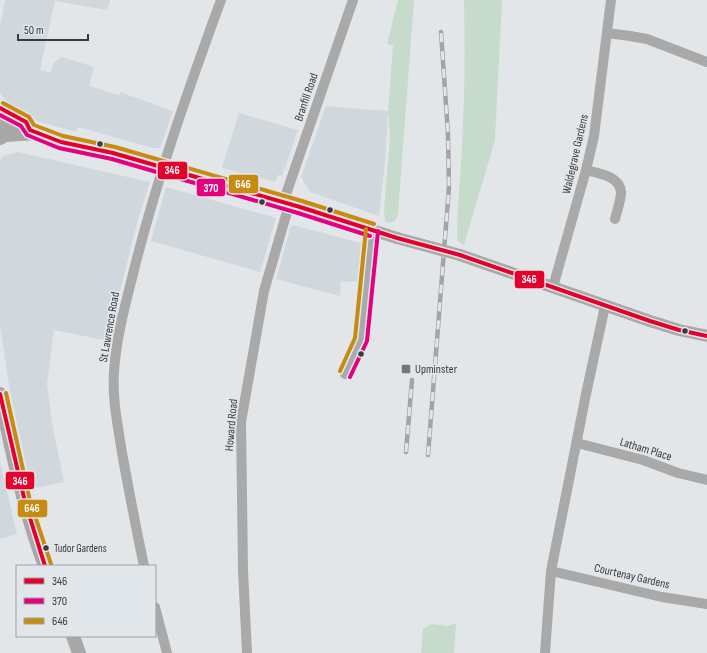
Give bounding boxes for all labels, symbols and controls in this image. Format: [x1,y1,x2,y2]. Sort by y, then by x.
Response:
scale bar [18,16,88,42]
text: 50 m [24,23,44,38]
street label: Branfill Road [291,71,322,123]
street label: Waldegrave Gardens [559,113,592,195]
unlabelled marker [95,139,105,149]
line badge: 346 [157,161,188,180]
text: 346 [164,164,180,177]
line badge: 646 [228,174,259,194]
line badge: 370 [196,178,226,197]
text: 646 [235,178,251,191]
text: 370 [204,182,218,195]
unlabelled marker [257,197,267,207]
unlabelled marker [325,205,335,215]
line badge: 346 [514,270,545,289]
text: 346 [521,273,537,286]
street label: St Lawrence Road [96,291,123,363]
unlabelled marker [680,326,690,336]
unlabelled marker [356,349,366,359]
place label: Upminster [415,362,458,377]
marker: Upminster [400,363,412,375]
street label: Howard Road [222,398,241,452]
street label: Latham Place [618,434,674,465]
line badge: 346 [5,471,35,490]
text: 346 [12,475,28,488]
line badge: 646 [17,499,48,518]
text: 646 [24,502,40,515]
place label: Tudor Gardens [54,542,107,555]
marker: Tudor Gardens [41,543,51,553]
street label: Courtenay Gardens [593,561,671,592]
legend [16,565,156,637]
text: 346 [52,574,67,589]
text: 370 [52,594,67,609]
text: 646 [52,614,68,629]

